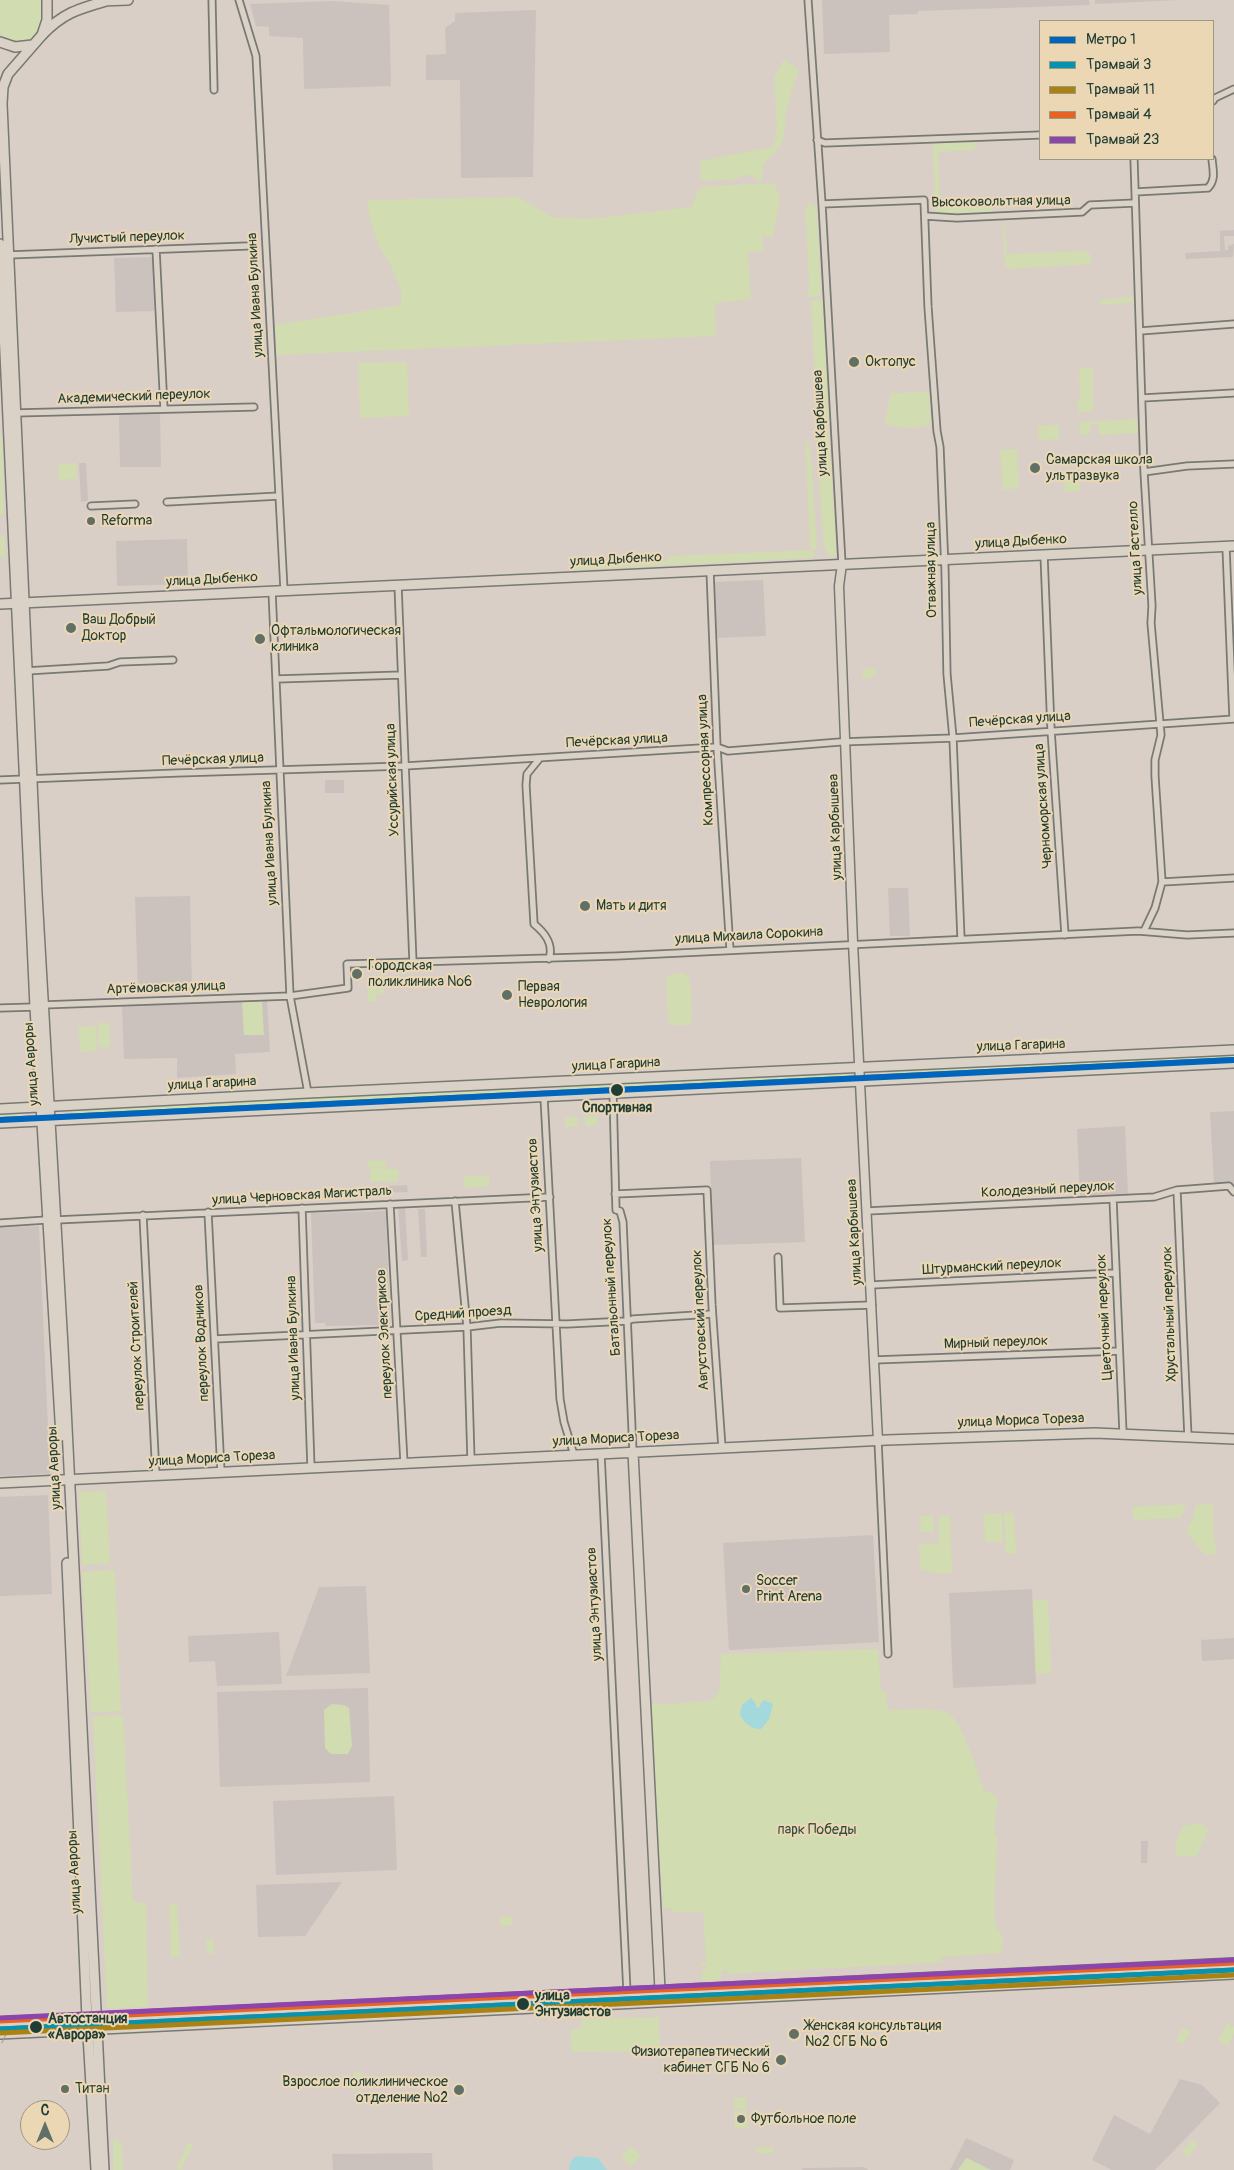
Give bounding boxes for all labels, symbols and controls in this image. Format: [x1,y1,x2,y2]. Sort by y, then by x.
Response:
legend [1039,20,1214,160]
text: Метро 1 [1086,30,1136,49]
text: Трамвай 3 [1086,55,1151,74]
text: Трамвай 11 [1086,80,1155,99]
text: Трамвай 4 [1086,105,1152,124]
text: Трамвай 23 [1086,130,1159,149]
street label: Высоковольтная улица [931,192,1071,212]
street label: Лучистый переулок [69,228,185,248]
street label: улица Ивана Булкина [244,232,268,358]
place label: Октопус [865,354,916,370]
marker: Октопус [847,355,861,369]
street label: улица Карбышева [810,369,832,477]
street label: Академический переулок [57,386,211,408]
place label: Самарская школа ультразвука [1046,452,1152,484]
marker: Самарская школа ультразвука [1028,461,1042,475]
street label: улица Гастелло [1125,501,1147,595]
place label: Reforma [101,513,152,529]
marker: Reforma [85,515,97,527]
street label: Отважная улица [923,522,941,618]
street label: улица Дыбенко [975,531,1067,553]
street label: улица Дыбенко [570,549,662,571]
street label: улица Дыбенко [166,569,258,591]
place label: Ваш Добрый Доктор [82,612,156,644]
marker: Ваш Добрый Доктор [64,621,78,635]
place label: Офтальмологическая клиника [271,623,401,656]
marker: Офтальмологическая клиника [253,632,267,646]
street label: Компрессорная улица [694,694,718,826]
street label: Печёрская улица [969,708,1071,732]
street label: Уссурийская улица [383,723,403,837]
street label: Печёрская улица [566,730,668,752]
street label: Черноморская улица [1031,743,1057,869]
street label: Печёрская улица [162,750,264,770]
street label: улица Карбышева [826,774,846,880]
street label: улица Ивана Булкина [258,780,282,906]
place label: Мать и дитя [596,898,667,914]
marker: Мать и дитя [578,899,592,913]
street label: улица Михаила Сорокина [675,924,823,948]
place label: Городская поликлиника №6 [368,958,472,990]
marker: Городская поликлиника №6 [350,967,364,981]
street label: Артёмовская улица [106,978,226,998]
place label: Первая Неврология [518,979,587,1012]
marker: Первая Неврология [500,988,514,1002]
street label: улица Авроры [21,1022,43,1106]
street label: улица Гагарина [976,1036,1066,1056]
street label: улица Гагарина [571,1054,661,1076]
street label: улица Гагарина [167,1073,257,1095]
marker: Спортивная [609,1082,625,1098]
place label: Спортивная [582,1100,652,1116]
street label: улица Энтузиастов [525,1138,547,1252]
street label: улица Карбышева [844,1178,866,1286]
street label: Колодезный переулок [981,1178,1115,1202]
street label: улица Черновская Магистраль [212,1183,392,1209]
street label: Батальонный переулок [599,1218,625,1356]
street label: Хрустальный переулок [1159,1246,1181,1382]
street label: Августовский переулок [689,1249,713,1391]
street label: Цветочный переулок [1093,1253,1117,1381]
street label: Штурманский переулок [922,1255,1062,1279]
street label: переулок Электриков [373,1269,397,1399]
street label: улица Ивана Булкина [283,1275,305,1401]
street label: переулок Строителей [125,1281,149,1411]
street label: переулок Водников [191,1284,213,1402]
street label: Средний проезд [414,1302,512,1326]
street label: Мирный переулок [944,1333,1048,1353]
street label: улица Мориса Тореза [957,1410,1085,1432]
street label: улица Авроры [44,1426,66,1510]
street label: улица Мориса Тореза [552,1427,680,1451]
street label: улица Мориса Тореза [148,1447,276,1471]
street label: улица Энтузиастов [584,1547,606,1661]
place label: Soccer Print Arena [756,1573,822,1605]
marker: Soccer Print Arena [740,1583,752,1595]
park label: парк Победы [778,1822,856,1838]
street label: улица Авроры [64,1830,86,1914]
place label: улица Энтузиастов [535,1988,611,2020]
marker: улица Энтузиастов [515,1996,531,2012]
place label: Автостанция «Аврора» [48,2011,127,2044]
place label: Женская консультация №2 СГБ № 6 [805,2018,941,2050]
marker: Автостанция «Аврора» [28,2019,44,2035]
marker: Женская консультация №2 СГБ № 6 [787,2027,801,2041]
place label: Физиотерапевтический кабинет СГБ № 6 [631,2044,770,2076]
marker: Физиотерапевтический кабинет СГБ № 6 [774,2053,788,2067]
place label: Взрослое поликлиническое отделение №2 [282,2074,448,2106]
place label: Титан [75,2081,110,2097]
marker: Титан [59,2083,71,2095]
marker: Взрослое поликлиническое отделение №2 [452,2083,466,2097]
north arrow [20,2100,70,2150]
text: С [41,2102,49,2119]
place label: Футбольное поле [751,2111,856,2127]
marker: Футбольное поле [735,2113,747,2125]

